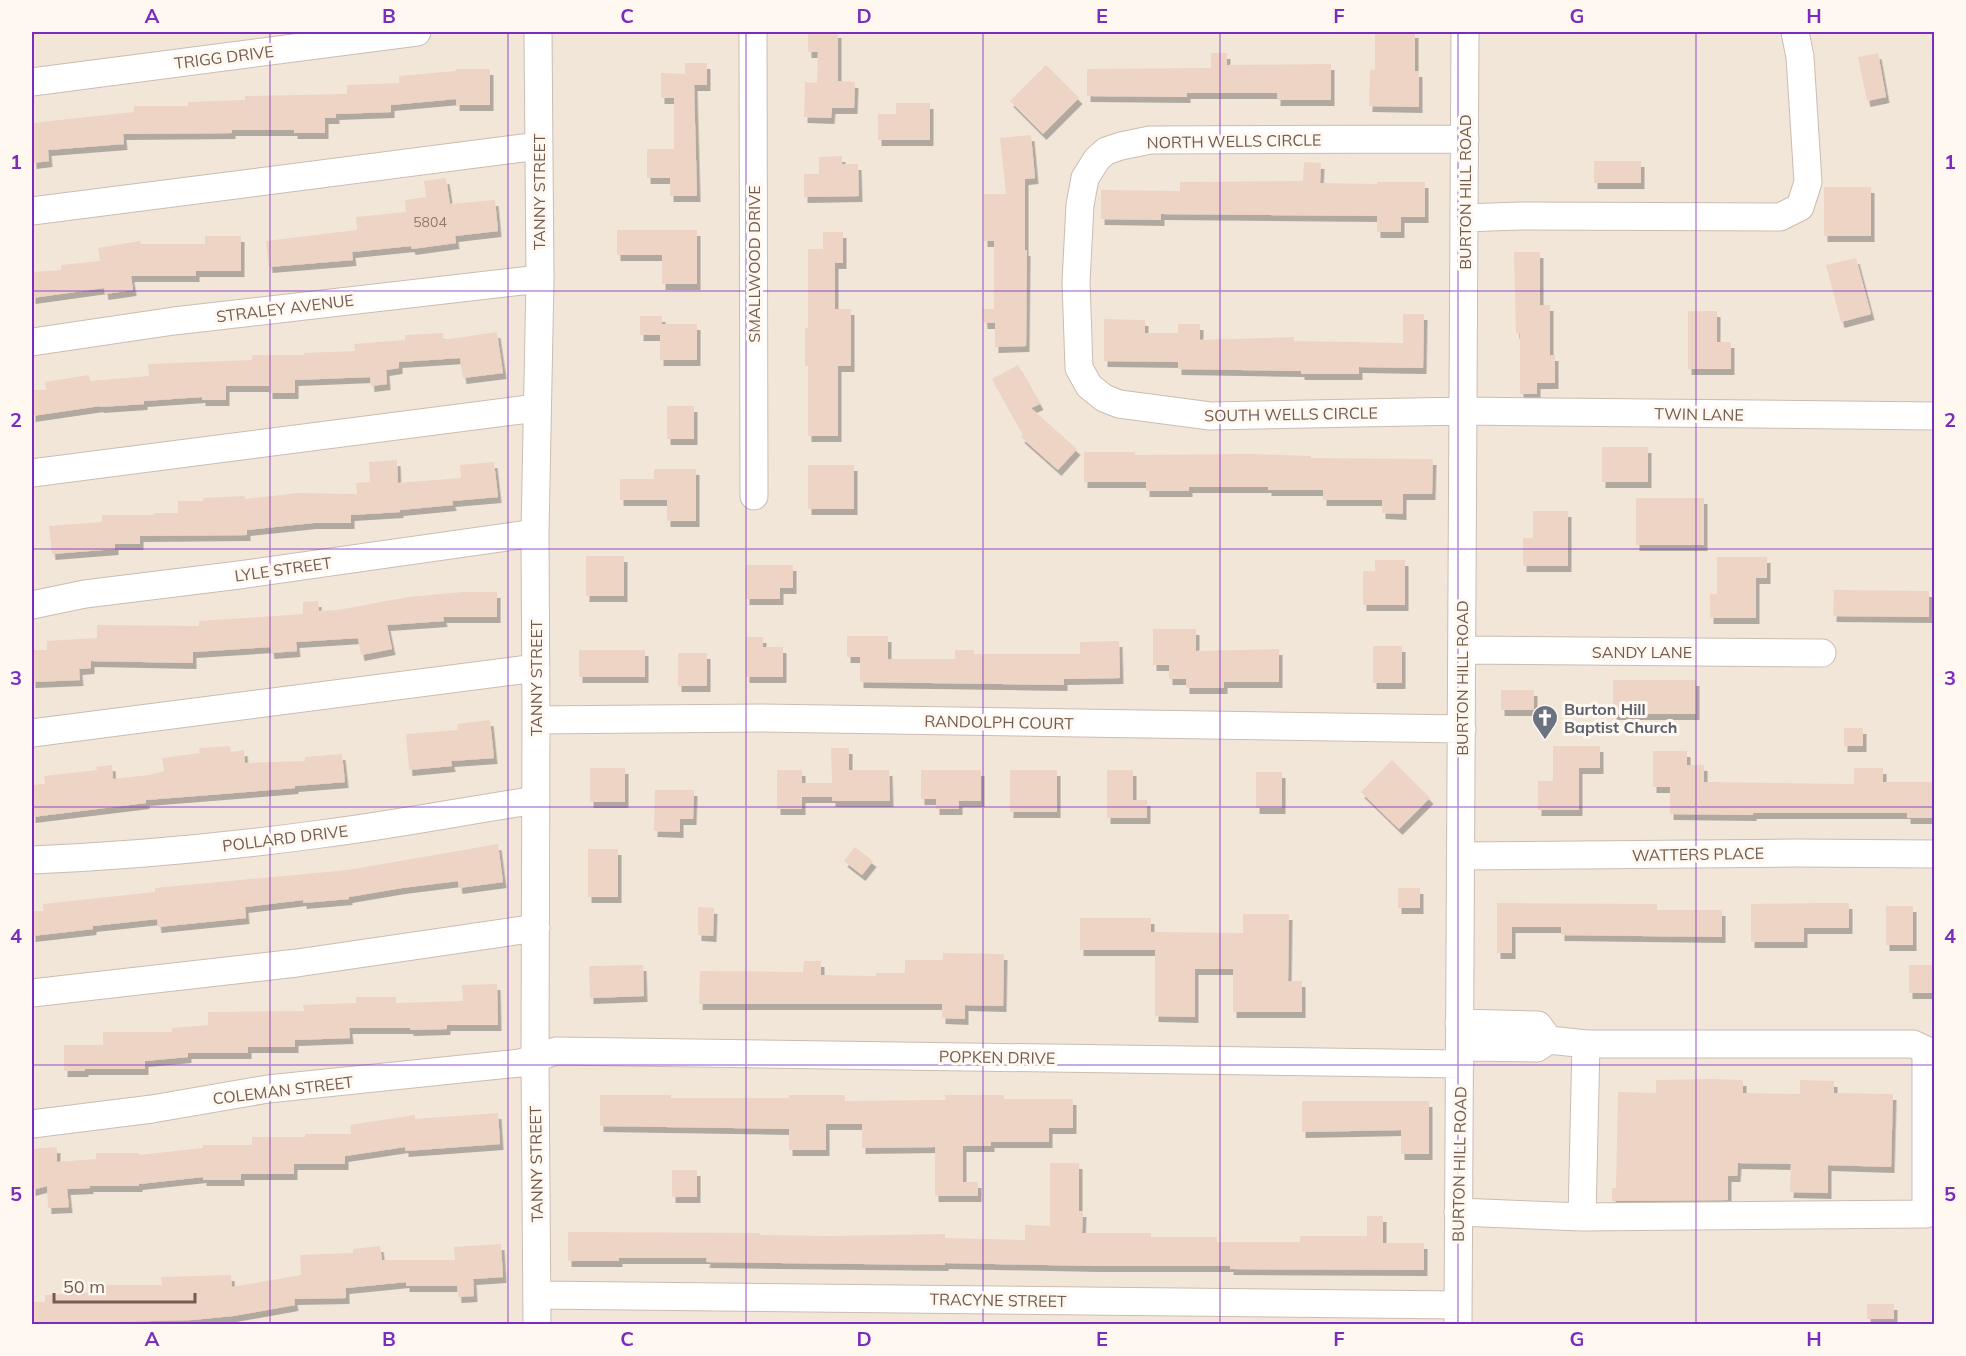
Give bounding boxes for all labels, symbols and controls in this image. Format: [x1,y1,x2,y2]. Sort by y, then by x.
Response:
text: A [145,3,160,28]
text: B [382,3,396,28]
text: C [620,3,634,28]
text: D [856,3,872,28]
text: E [1096,3,1108,28]
text: F [1333,3,1345,28]
text: G [1570,3,1584,28]
text: H [1806,3,1822,28]
street label: TRIGG DRIVE [173,41,275,73]
street label: BURTON HILL ROAD [1455,114,1475,270]
street label: NORTH WELLS CIRCLE [1146,129,1322,153]
street label: TANNY STREET [529,133,549,250]
text: 1 [10,149,22,174]
text: 1 [1944,149,1956,174]
street label: SMALLWOOD DRIVE [744,185,764,343]
house number: 5804 [413,213,447,231]
street label: STRALEY AVENUE [215,290,355,326]
street label: SOUTH WELLS CIRCLE [1204,402,1378,426]
street label: TWIN LANE [1654,403,1744,425]
text: 2 [10,407,22,432]
text: 2 [1944,407,1956,432]
street label: LYLE STREET [233,552,333,586]
street label: BURTON HILL ROAD [1452,600,1472,756]
street label: TANNY STREET [526,619,546,736]
street label: SANDY LANE [1592,642,1692,662]
text: 3 [10,665,22,690]
text: 3 [1944,665,1956,690]
place label: Burton Hill Baptist Church [1564,699,1677,737]
church icon: Burton Hill Baptist Church [1530,703,1560,741]
street label: RANDOLPH COURT [924,711,1074,733]
street label: POLLARD DRIVE [221,820,349,856]
street label: WATTERS PLACE [1632,843,1764,865]
text: 4 [10,923,22,948]
text: 4 [1944,923,1956,948]
street label: POPKEN DRIVE [939,1046,1055,1068]
street label: COLEMAN STREET [212,1071,355,1109]
street label: BURTON HILL ROAD [1448,1086,1470,1242]
street label: TANNY STREET [525,1105,547,1223]
text: 5 [10,1181,22,1206]
text: 5 [1944,1181,1956,1206]
scale bar [54,1266,195,1304]
text: 50 m [63,1275,105,1298]
street label: TRACYNE STREET [929,1289,1067,1311]
text: A [145,1326,160,1351]
text: B [382,1326,396,1351]
text: C [620,1326,634,1351]
text: D [856,1326,872,1351]
text: E [1096,1326,1108,1351]
text: F [1333,1326,1345,1351]
text: G [1570,1326,1584,1351]
text: H [1806,1326,1822,1351]

